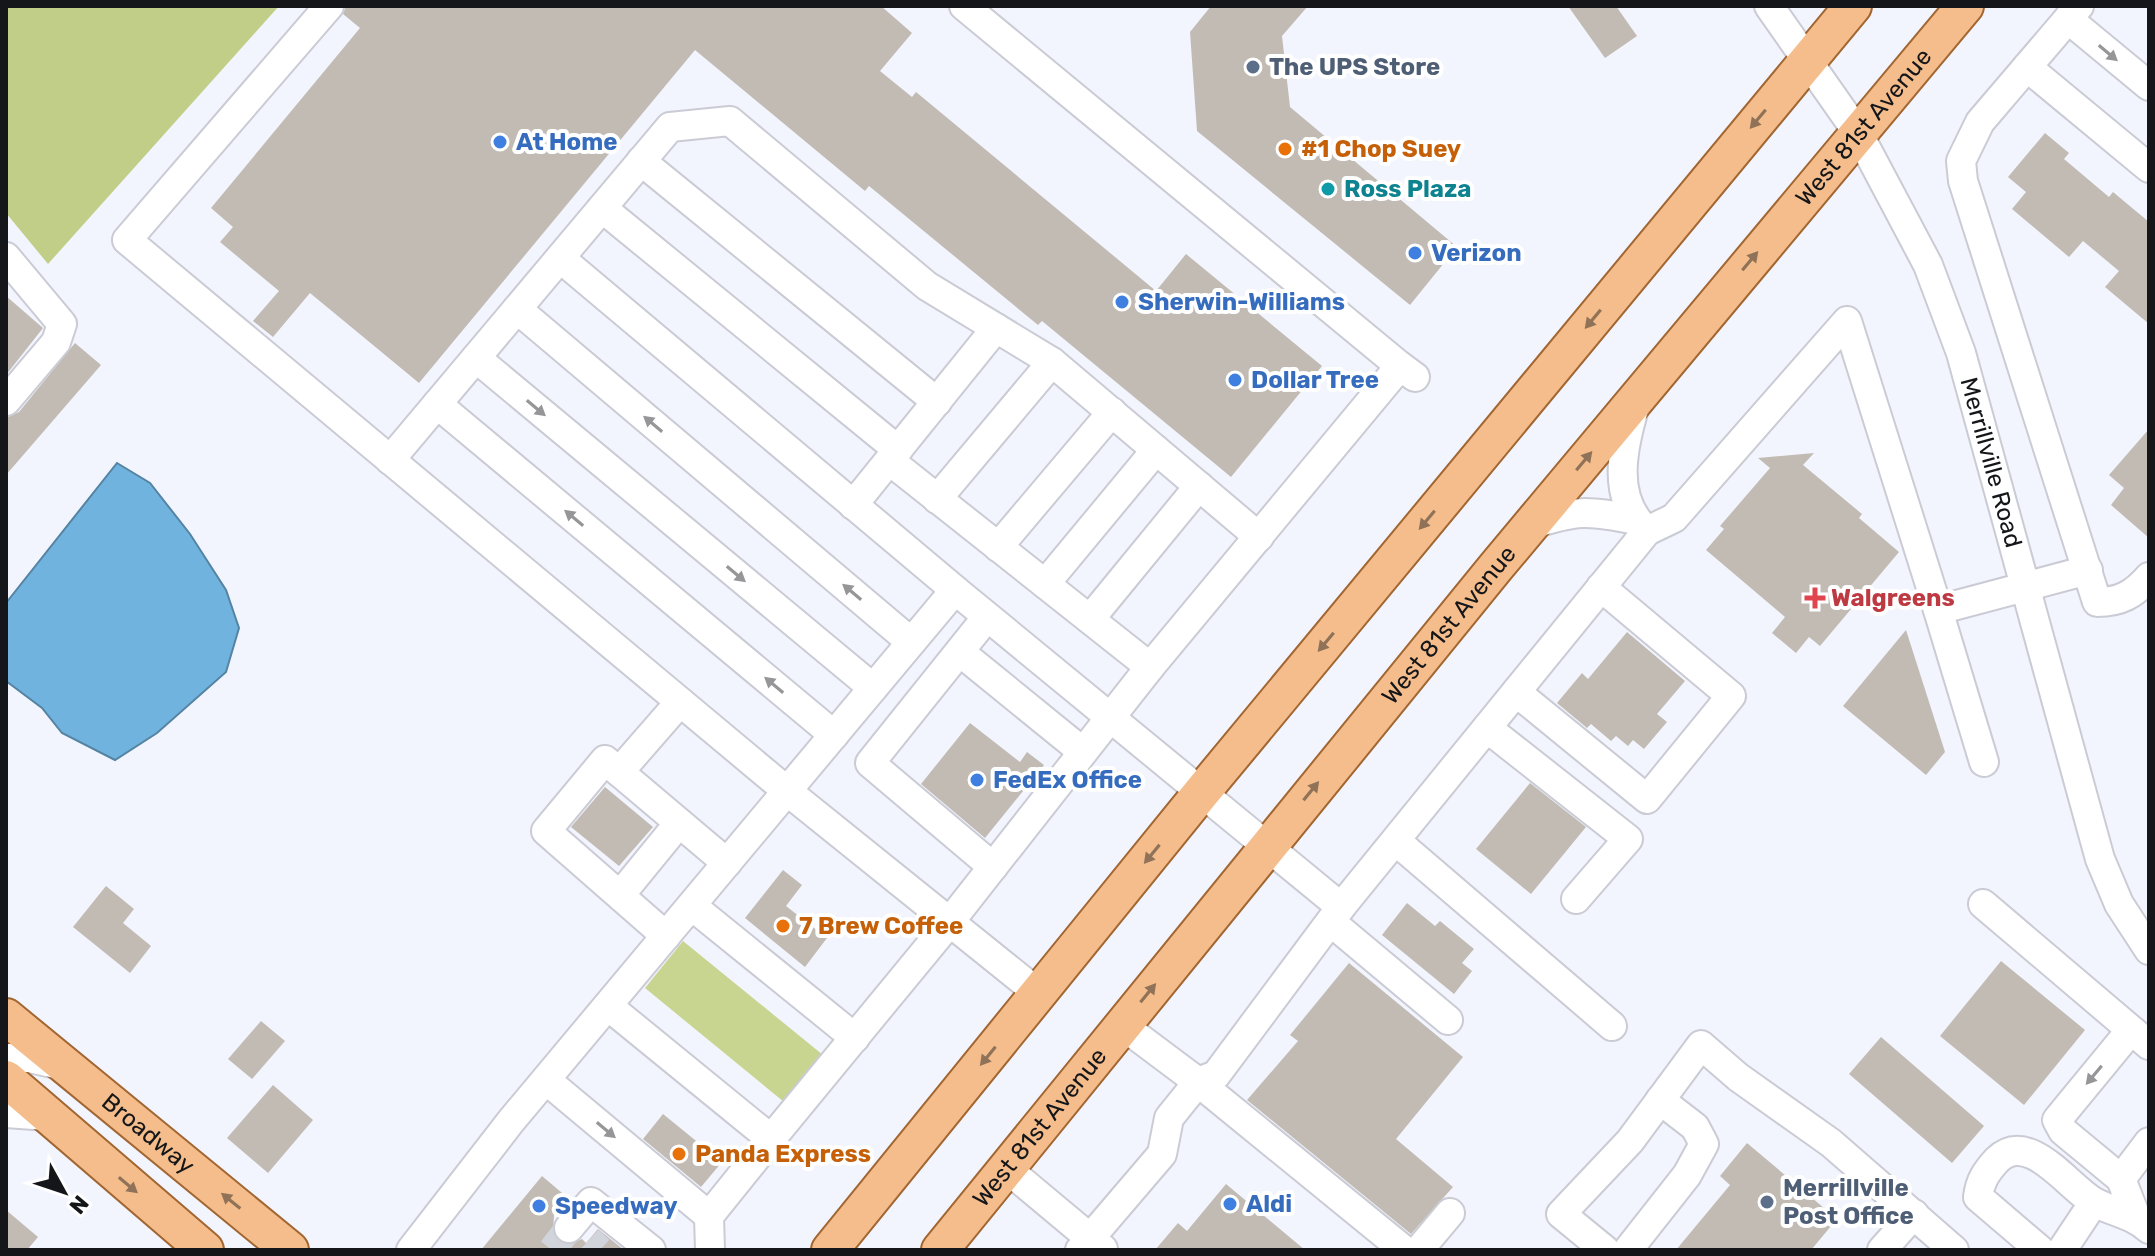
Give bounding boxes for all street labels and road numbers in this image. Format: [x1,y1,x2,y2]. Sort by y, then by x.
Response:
street label: West 81st Avenue [1790,43,1937,211]
street label: Merrillville Road [1954,374,2028,551]
street label: West 81st Avenue [1376,540,1522,710]
street label: West 81st Avenue [967,1043,1113,1212]
street label: Broadway [96,1088,200,1180]

